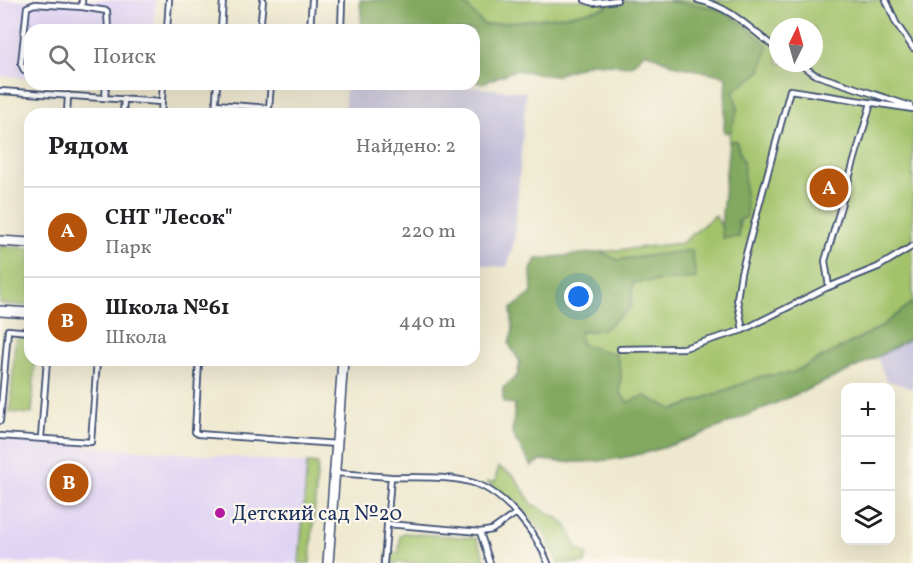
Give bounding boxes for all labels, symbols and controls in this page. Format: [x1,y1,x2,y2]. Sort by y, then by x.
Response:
north arrow [769,18,823,72]
search box [24,24,480,90]
icon: search [45,41,78,74]
text: Поиск [93,42,156,73]
text: Рядом [48,129,128,165]
text: Найдено: 2 [356,133,456,161]
pin: A [810,166,848,210]
text: СНТ "Лесок" [105,203,233,234]
text: A [60,218,75,246]
text: 220 m [401,218,456,246]
text: Парк [105,234,151,262]
your location [564,282,593,311]
text: Школа №61 [105,293,230,324]
text: B [61,308,74,336]
text: 440 m [399,308,456,336]
text: Школа [105,324,167,352]
map controls [841,383,895,545]
button: + [841,383,895,437]
button: − [841,437,895,491]
pin: B [50,460,88,506]
button: layers [841,491,895,545]
place label: Детский сад №20 [232,500,402,529]
marker: Детский сад №20 [213,506,227,520]

